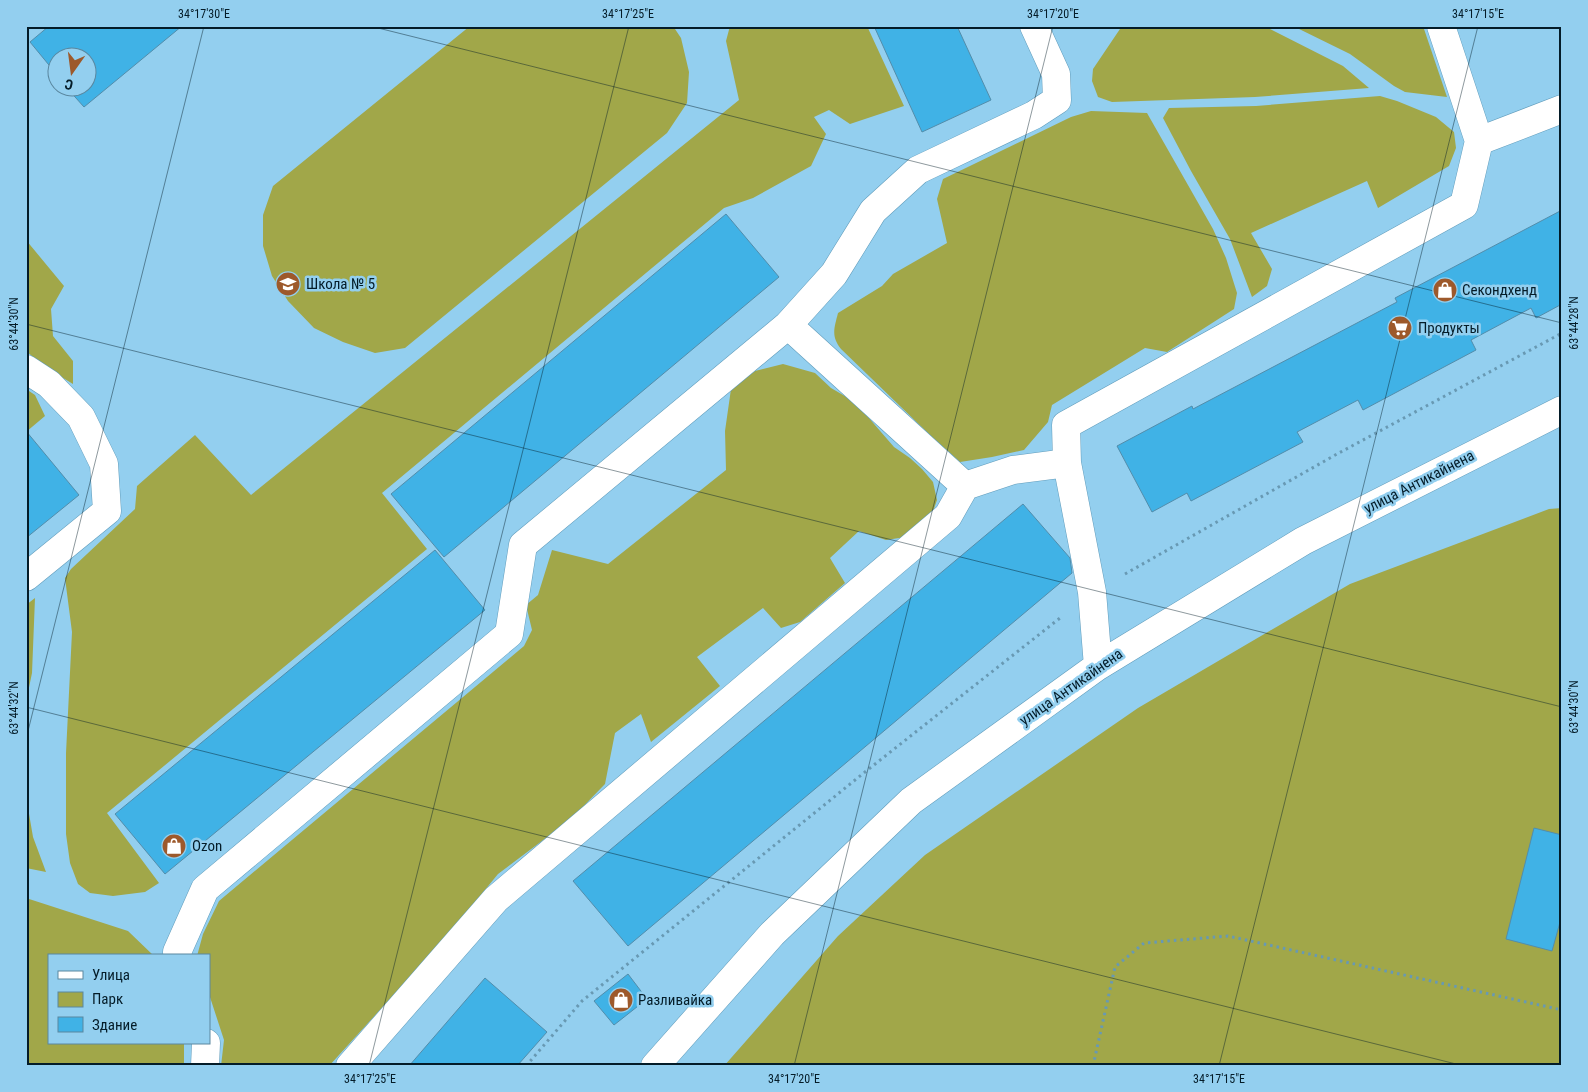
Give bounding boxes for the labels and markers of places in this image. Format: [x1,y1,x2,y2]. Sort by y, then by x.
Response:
school or university icon: Школа № 5 [275,271,301,297]
place label: Школа № 5 [306,275,375,293]
shop icon: Секондхенд [1432,277,1458,303]
place label: Секондхенд [1462,281,1537,299]
supermarket icon: Продукты [1387,315,1413,341]
place label: Продукты [1418,319,1480,337]
shop icon: Ozon [161,833,187,859]
place label: Ozon [192,837,222,855]
shop icon: Разливайка [608,987,634,1013]
place label: Разливайка [638,991,712,1009]

